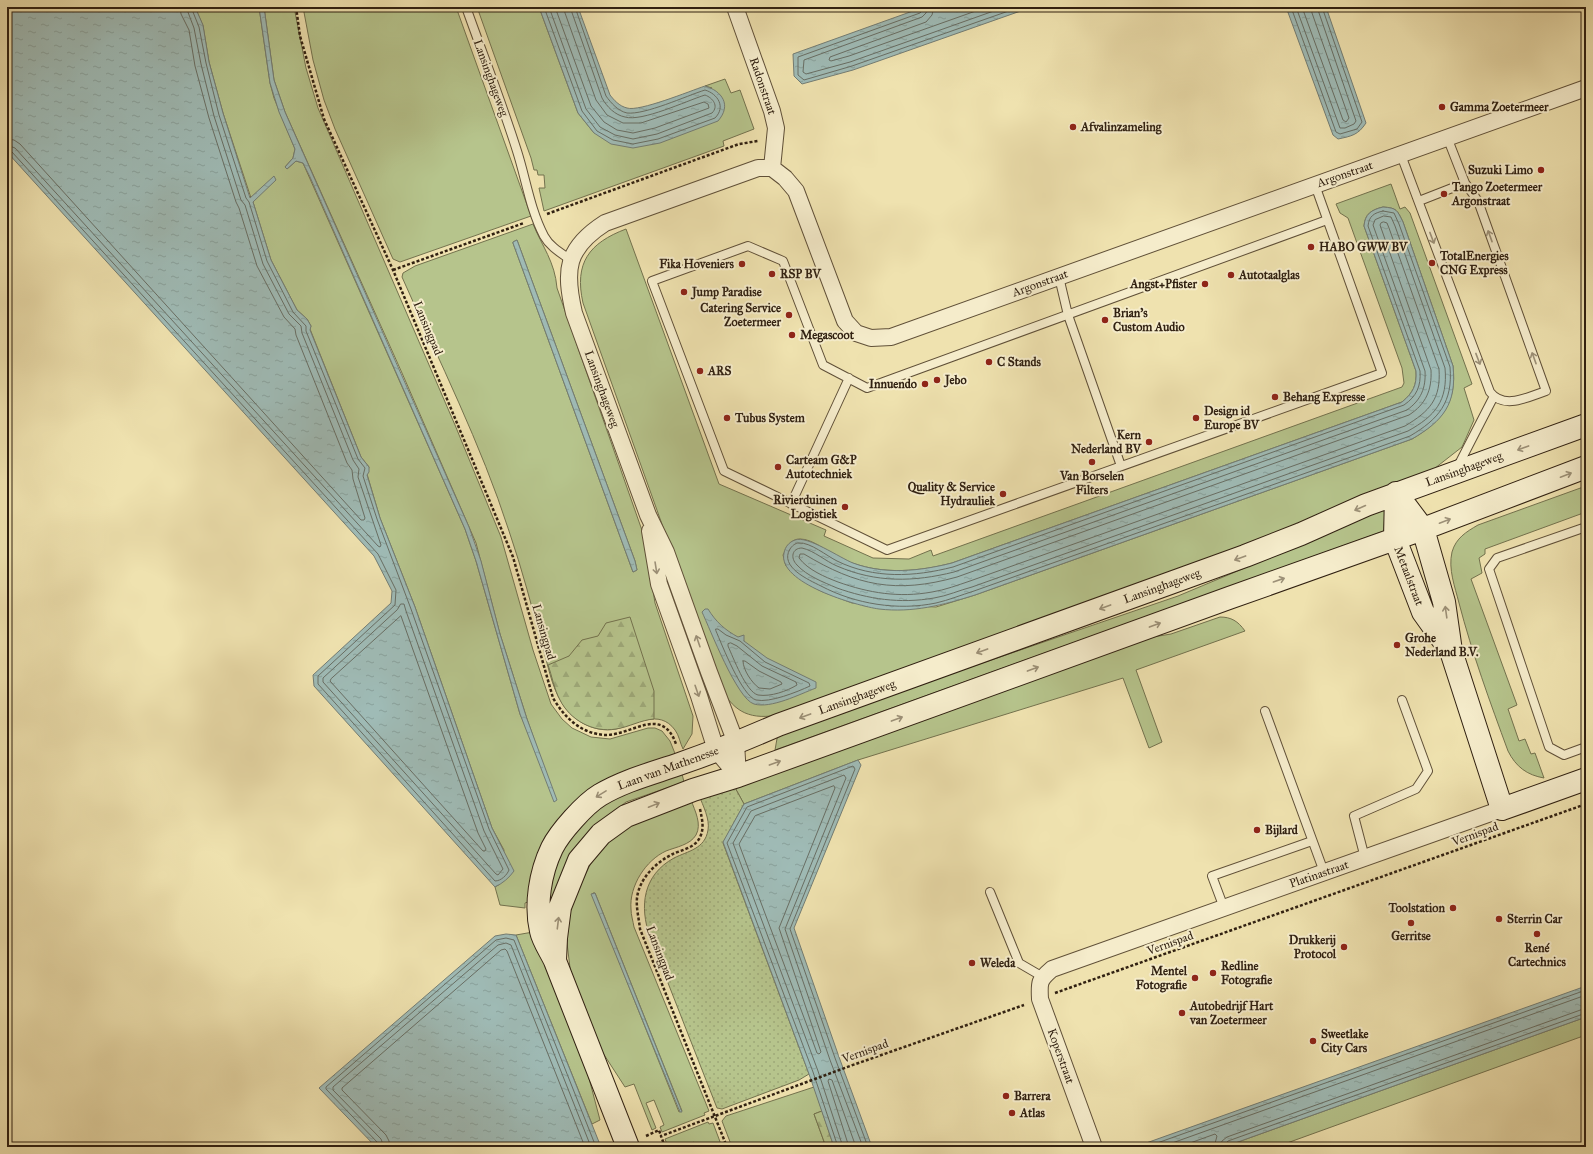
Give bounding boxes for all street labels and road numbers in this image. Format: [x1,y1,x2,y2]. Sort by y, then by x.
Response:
street label: Lansinghageweg [470,38,512,119]
street label: Radonstraat [747,56,780,117]
street label: Argonstraat [1314,158,1376,191]
street label: Argonstraat [1009,266,1071,301]
street label: Lansingpad [409,299,446,357]
street label: Lansinghageweg [581,349,623,430]
street label: Lansinghageweg [1424,448,1505,490]
street label: Metaalstraat [1391,544,1427,608]
street label: Lansinghageweg [1122,565,1203,607]
street label: Lansingpad [528,603,559,662]
street label: Lansinghageweg [817,676,898,718]
street label: Laan van Mathenesse [616,743,720,793]
street label: Vernispad [1449,819,1500,849]
street label: Platinastraat [1287,857,1351,891]
street label: Lansingpad [642,924,677,983]
street label: Vernispad [1144,928,1195,958]
street label: Koperstraat [1045,1027,1078,1086]
street label: Vernispad [839,1036,890,1066]

